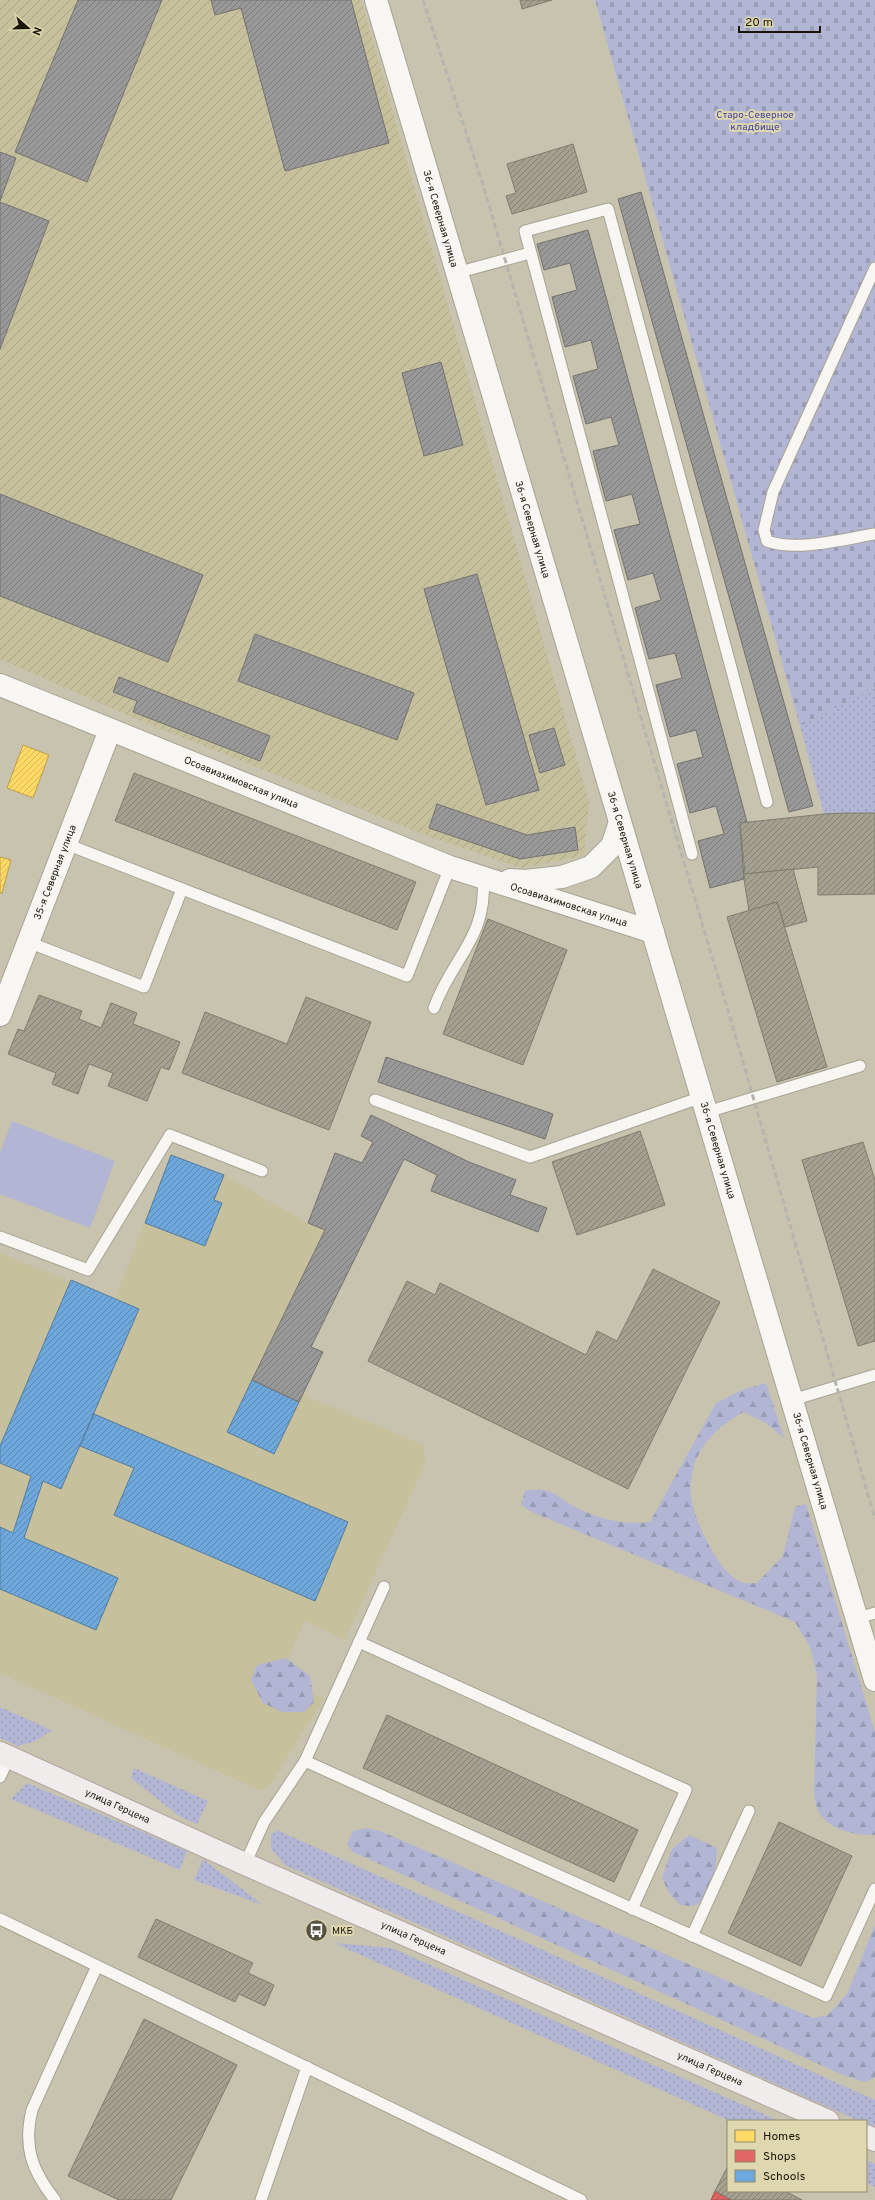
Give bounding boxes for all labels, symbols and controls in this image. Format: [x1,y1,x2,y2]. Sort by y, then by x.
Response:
north arrow [8,8,48,48]
scale bar [739,8,820,34]
text: 20 m [745,15,773,31]
text: N [29,25,44,37]
park label: Старо-Северное кладбище [716,109,794,134]
street label: 36-я Северная улица [420,169,461,269]
street label: 36-я Северная улица [512,479,553,579]
street label: Осоавиахимовская улица [182,754,300,811]
street label: 36-я Северная улица [604,790,646,890]
street label: 35-я Северная улица [31,823,79,922]
street label: Осоавиахимовская улица [508,880,629,930]
street label: 36-я Северная улица [697,1100,738,1200]
street label: 36-я Северная улица [790,1411,831,1511]
street label: улица Герцена [83,1786,152,1827]
bus stop icon: МКБ [304,1918,330,1944]
street label: улица Герцена [379,1918,448,1958]
place label: МКБ [332,1925,353,1938]
street label: улица Герцена [675,2049,745,2089]
legend [727,2120,867,2192]
text: Homes [763,2129,800,2145]
text: Shops [763,2149,796,2165]
text: Schools [763,2169,805,2185]

